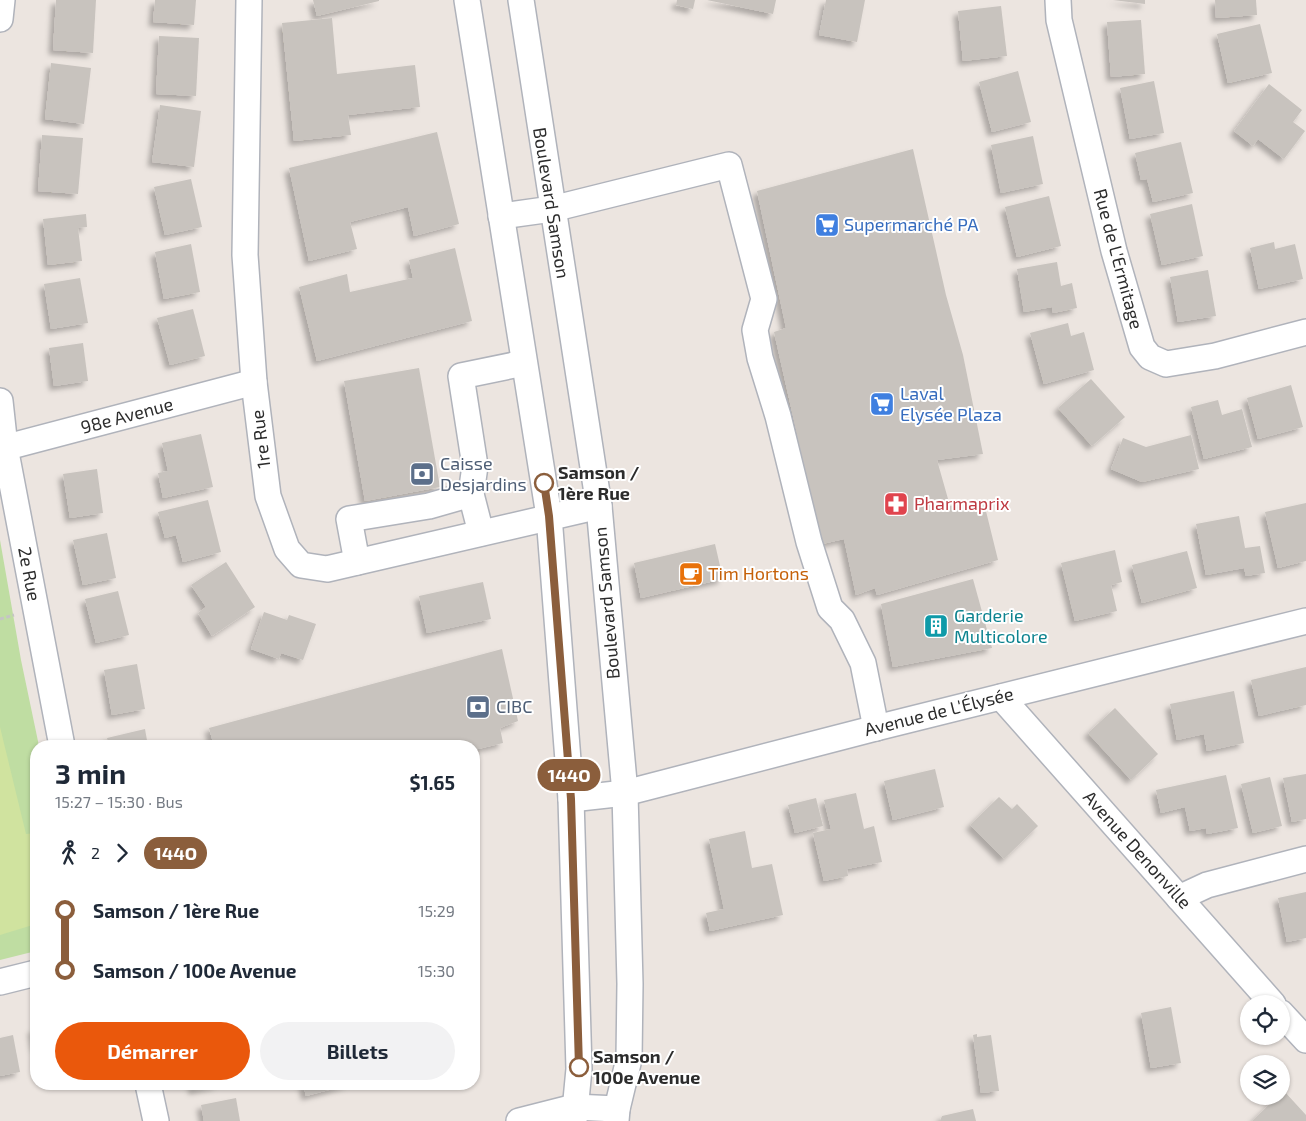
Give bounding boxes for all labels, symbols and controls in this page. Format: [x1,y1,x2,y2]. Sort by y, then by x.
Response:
street label: Boulevard Samson [529,126,575,280]
street label: Rue de L'Ermitage [1090,186,1148,331]
supermarket icon: Supermarché PA [814,212,840,238]
place label: Supermarché PA [844,213,979,235]
place label: Laval Elysée Plaza [900,382,1002,425]
supermarket icon: Laval Elysée Plaza [869,391,895,417]
street label: 98e Avenue [78,392,175,438]
street label: 1re Rue [246,409,275,470]
place label: Caisse Desjardins [440,452,527,495]
bank icon: Caisse Desjardins [409,461,435,487]
place label: Samson / 1ère Rue [558,461,640,504]
marker: Samson / 1ère Rue [534,473,554,493]
pharmacy icon: Pharmaprix [883,491,909,517]
place label: Pharmaprix [914,492,1010,514]
street label: Boulevard Samson [588,526,624,680]
street label: 2e Rue [14,545,46,603]
cafe icon: Tim Hortons [678,561,704,587]
place label: Tim Hortons [708,562,809,584]
place label: Garderie Multicolore [954,604,1048,647]
building icon: Garderie Multicolore [923,613,949,639]
street label: Avenue de L'Élysée [862,682,1016,740]
bank icon: CIBC [465,694,491,720]
place label: CIBC [496,695,532,717]
text: 3 min [55,756,126,790]
line badge: 144O [534,759,604,791]
text: 144O [547,764,591,786]
text: $1.65 [409,771,455,794]
street label: Avenue Denonville [1079,786,1197,913]
text: 15:27 – 15:30 · Bus [55,792,183,811]
icon: walk [55,839,83,867]
icon: forward [108,839,136,867]
text: 144O [154,842,197,864]
text: 2 [91,843,100,862]
text: Samson / 1ère Rue [93,899,259,922]
text: 15:29 [418,901,455,920]
text: Samson / 100e Avenue [93,959,296,982]
text: 15:30 [418,961,455,980]
map controls [1240,995,1290,1105]
button: locate [1240,995,1290,1045]
button: Démarrer [55,1022,250,1080]
button: Billets [260,1022,455,1080]
place label: Samson / 100e Avenue [593,1045,700,1088]
button: layers [1240,1055,1290,1105]
marker: Samson / 100e Avenue [569,1057,589,1077]

